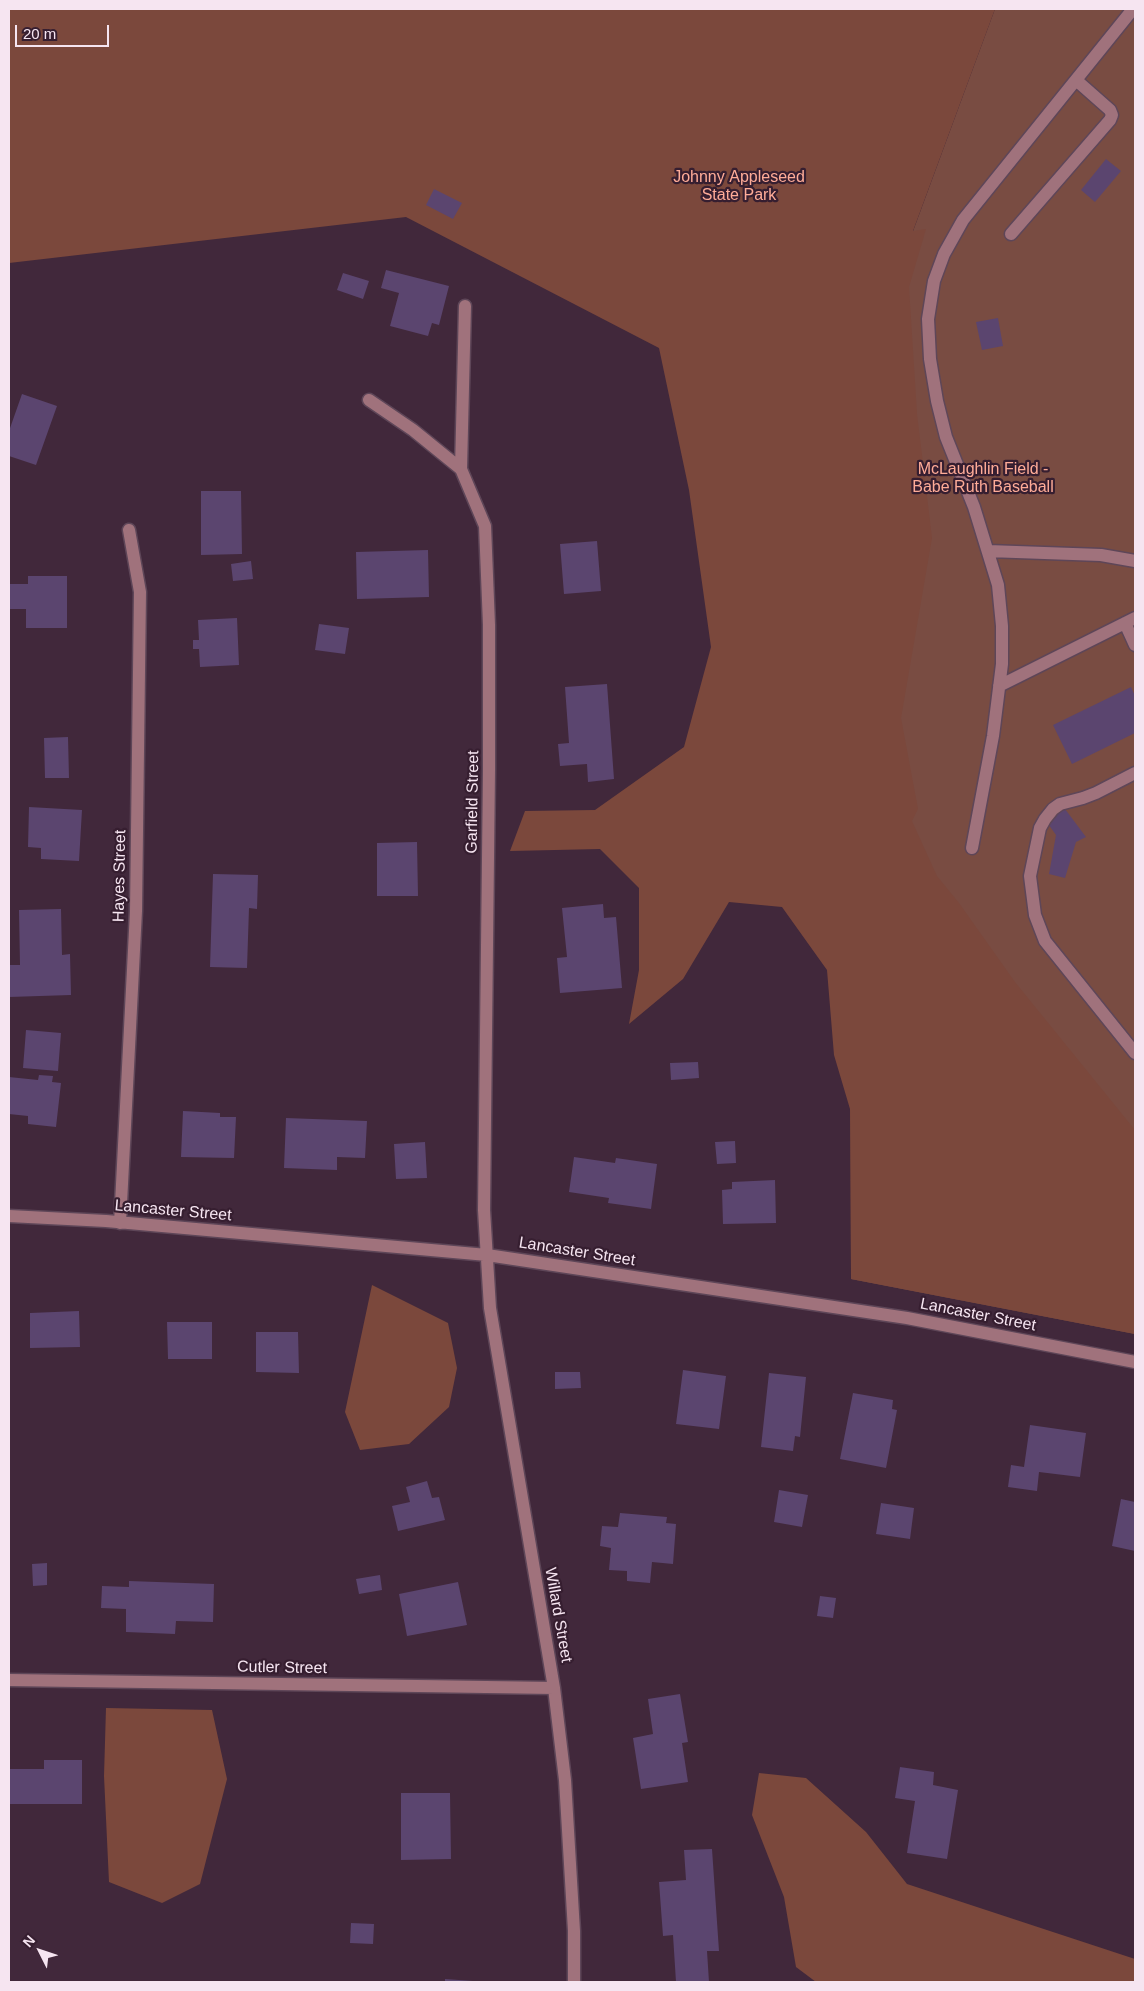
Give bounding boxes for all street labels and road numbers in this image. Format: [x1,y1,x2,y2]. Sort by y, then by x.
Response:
street label: Garfield Street [463,750,483,854]
street label: Hayes Street [110,830,130,922]
street label: Lancaster Street [114,1196,232,1226]
street label: Lancaster Street [518,1233,636,1271]
street label: Lancaster Street [919,1294,1037,1336]
street label: Willard Street [540,1566,576,1664]
street label: Cutler Street [237,1658,327,1678]

